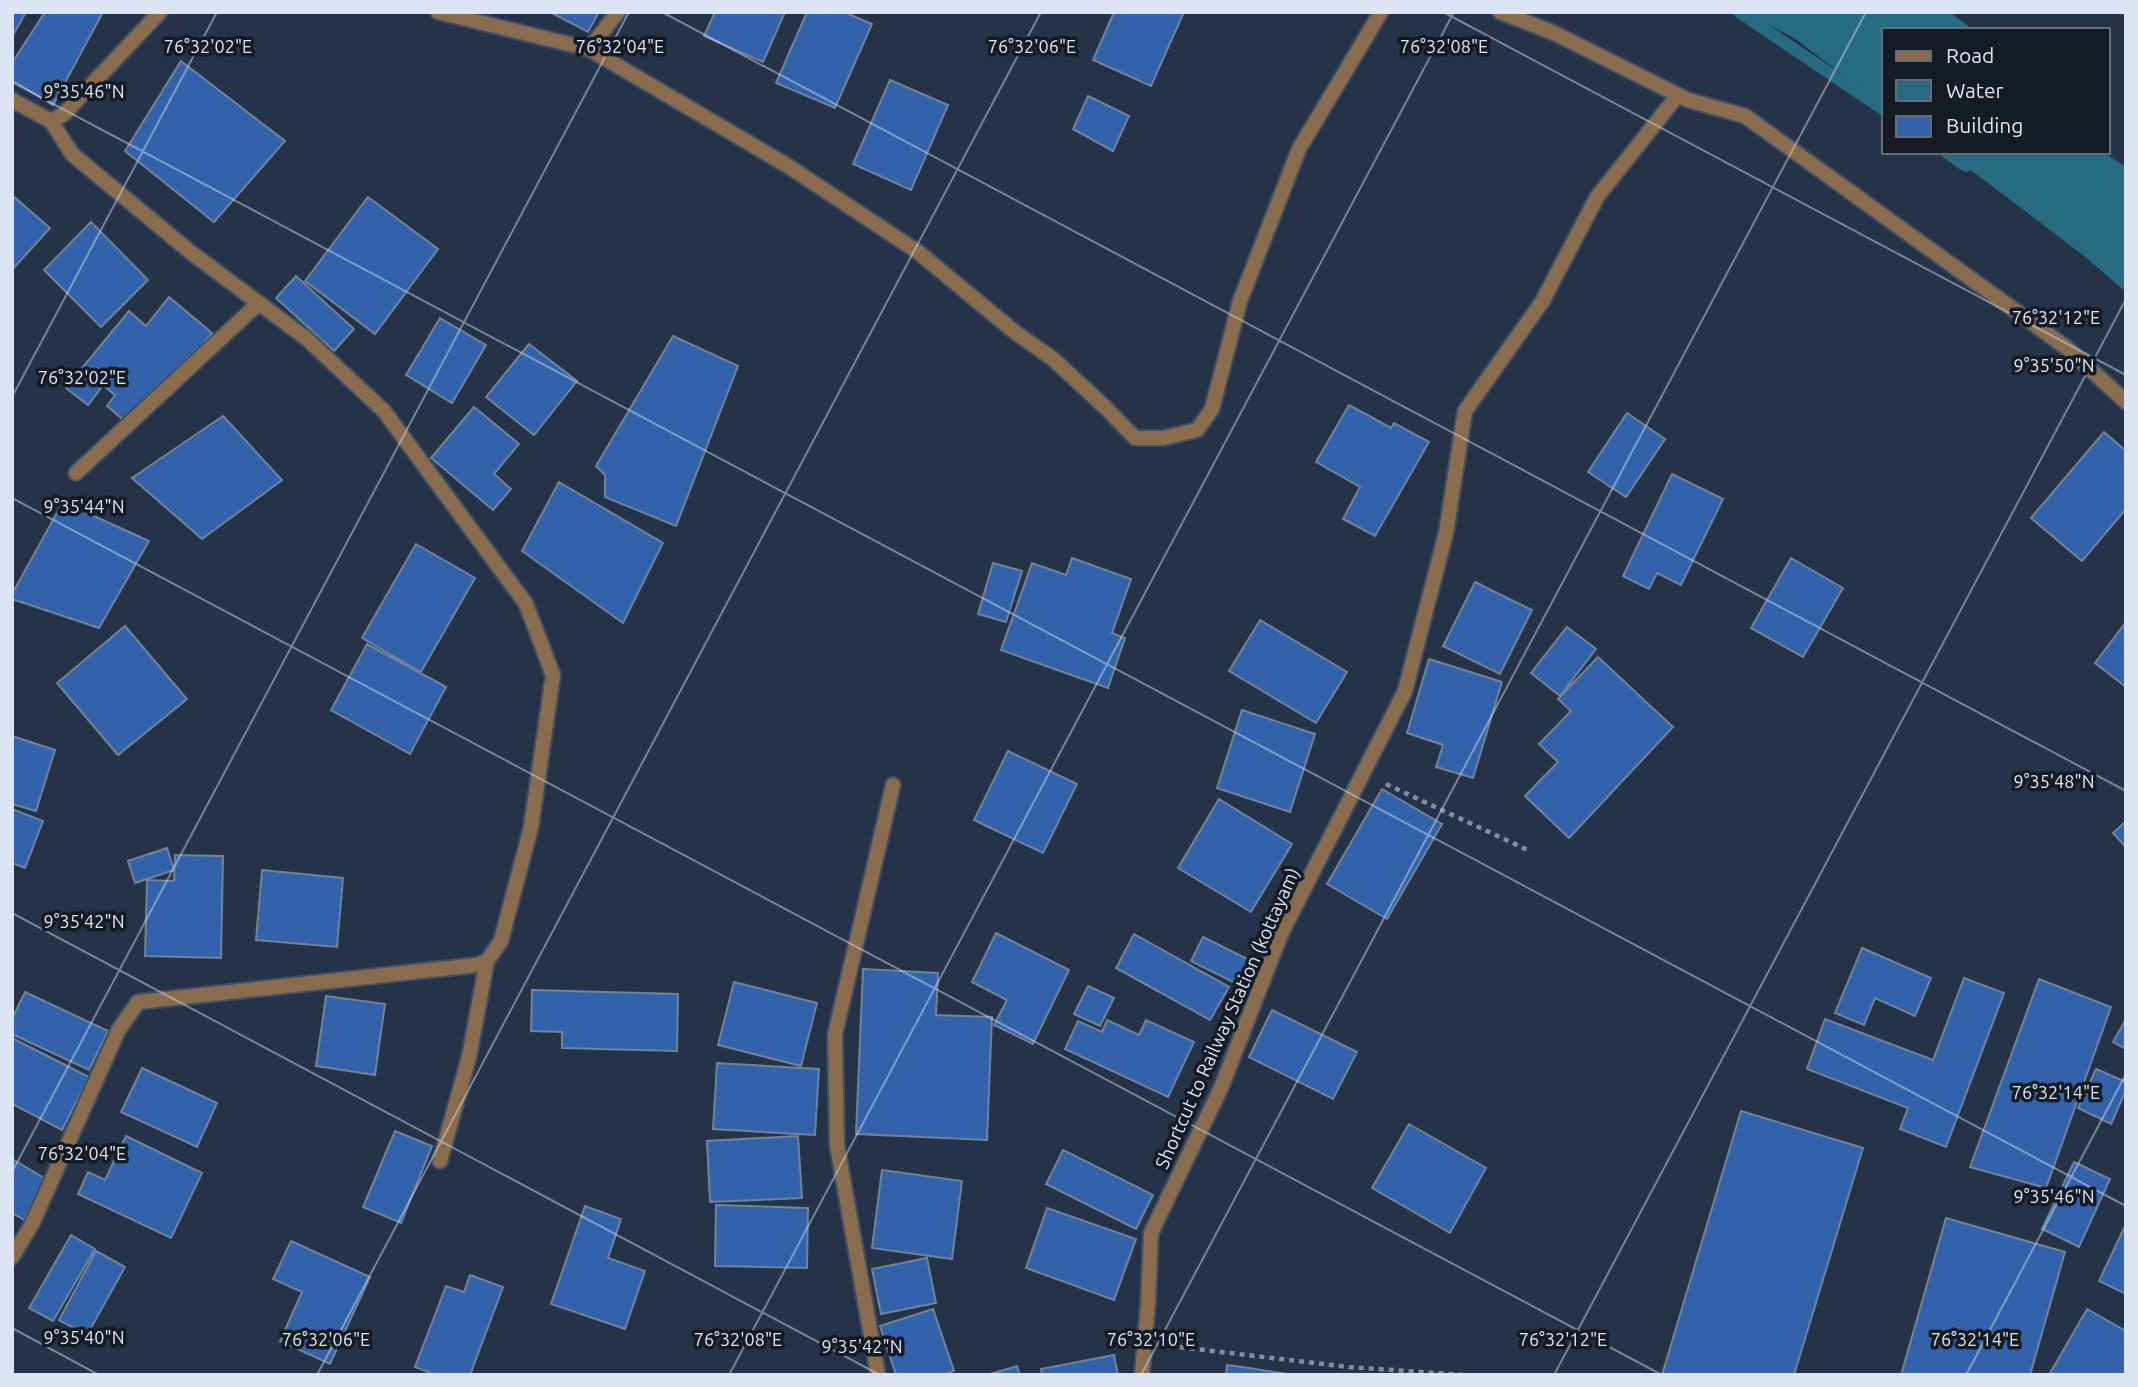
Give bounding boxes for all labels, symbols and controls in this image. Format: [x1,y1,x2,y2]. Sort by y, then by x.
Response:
legend [1882,28,2110,154]
text: 76°32'02"E [164,36,252,56]
text: 76°32'04"E [576,36,664,56]
text: 76°32'06"E [988,36,1076,56]
text: 76°32'08"E [1400,36,1488,56]
text: Road [1946,43,1994,67]
text: Water [1946,78,2004,102]
text: 9°35'46"N [44,81,124,101]
text: Building [1946,113,2023,137]
text: 76°32'12"E [2012,307,2100,327]
text: 9°35'50"N [2014,355,2094,375]
text: 76°32'02"E [38,367,126,387]
text: 9°35'44"N [44,496,124,516]
text: 9°35'48"N [2014,771,2094,791]
street label: Shortcut to Railway Station (kottayam) [1150,864,1304,1172]
text: 9°35'42"N [44,911,124,931]
text: 76°32'14"E [2012,1082,2100,1102]
text: 76°32'04"E [38,1143,126,1163]
text: 9°35'46"N [2014,1186,2094,1206]
text: 9°35'40"N [44,1327,124,1347]
text: 76°32'06"E [282,1329,370,1349]
text: 76°32'08"E [694,1329,782,1349]
text: 76°32'10"E [1107,1329,1195,1349]
text: 76°32'12"E [1519,1329,1607,1349]
text: 76°32'14"E [1931,1329,2019,1349]
text: 9°35'42"N [822,1336,902,1356]

